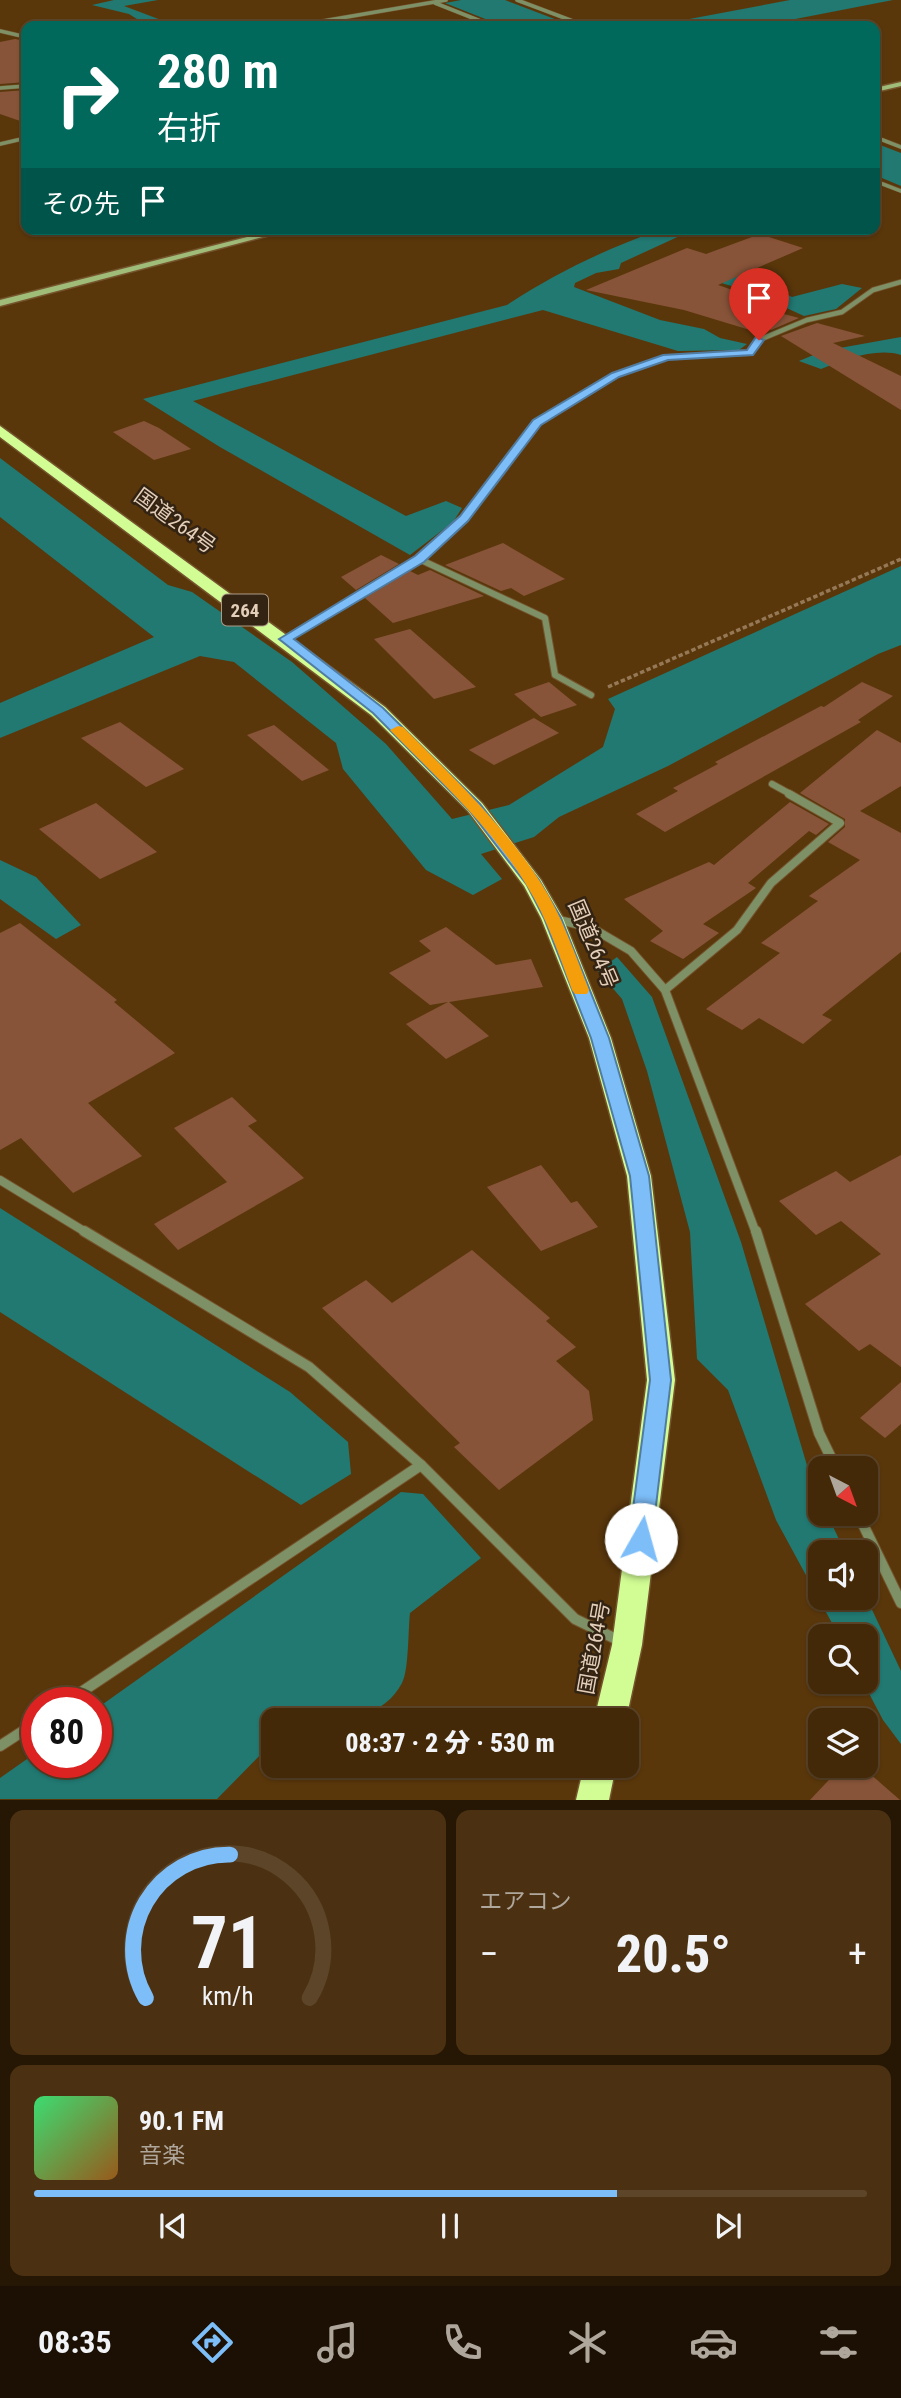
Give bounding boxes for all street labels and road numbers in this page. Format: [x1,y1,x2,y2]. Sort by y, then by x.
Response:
street label: 国道264号 [130,484,220,558]
road number: 264 [222,594,268,625]
street label: 国道264号 [564,896,622,992]
street label: 国道264号 [574,1600,614,1696]

